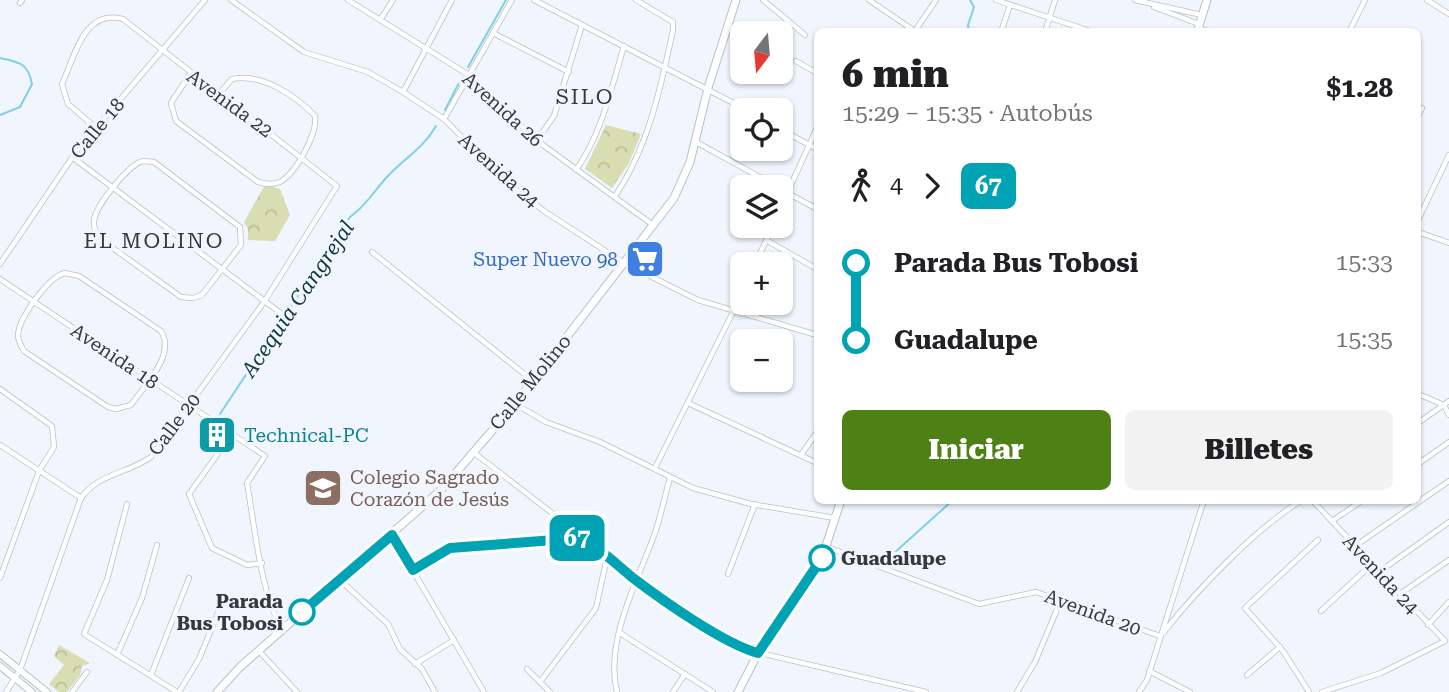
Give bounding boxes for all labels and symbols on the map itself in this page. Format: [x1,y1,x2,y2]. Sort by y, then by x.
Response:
north arrow [730,21,793,84]
street label: Avenida 22 [182,65,277,142]
street label: Avenida 26 [458,67,548,152]
district label: SILO [556,85,614,109]
street label: Calle 18 [65,93,129,163]
street label: Avenida 24 [454,128,544,213]
water label: Acequia Cangrejal [236,216,359,383]
district label: EL MOLINO [84,229,224,253]
supermarket icon: Super Nuevo 98 [624,238,666,280]
place label: Super Nuevo 98 [473,248,618,271]
street label: Avenida 18 [67,319,163,394]
street label: Calle Molino [485,330,576,435]
street label: Calle 20 [143,389,205,460]
building icon: Technical-PC [196,414,238,456]
place label: Technical-PC [244,424,369,447]
place label: Colegio Sagrado Corazón de Jesús [350,466,509,511]
school or university icon: Colegio Sagrado Corazón de Jesús [302,467,344,509]
line badge: 67 [546,515,608,561]
street label: Avenida 24 [1338,530,1424,619]
marker: Guadalupe [809,545,835,571]
place label: Guadalupe [841,547,946,570]
street label: Avenida 20 [1042,584,1144,640]
place label: Parada Bus Tobosi [176,590,283,635]
marker: Parada Bus Tobosi [289,599,315,625]

